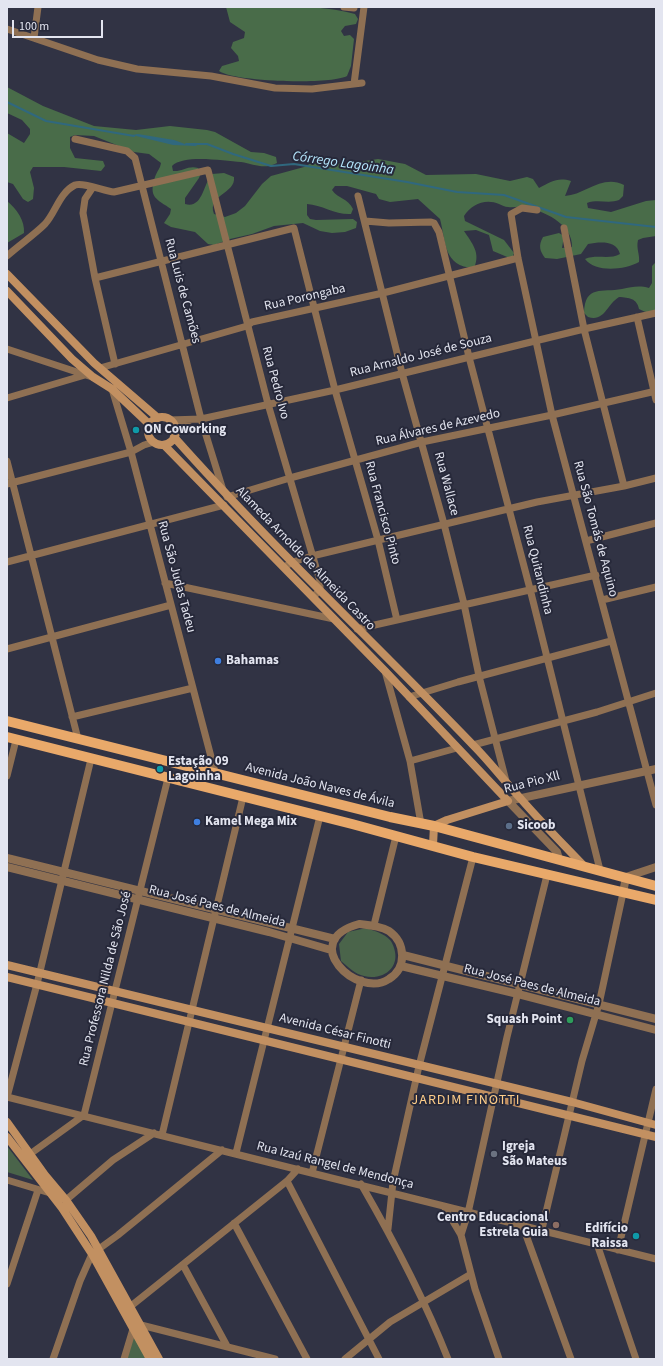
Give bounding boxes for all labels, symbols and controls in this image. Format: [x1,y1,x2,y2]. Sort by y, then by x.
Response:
scale bar [14,12,105,38]
text: 100 m [19,18,49,35]
water label: Córrego Lagoinha [291,149,395,179]
street label: Rua Luis de Camões [160,237,204,345]
street label: Rua Porongaba [263,281,347,315]
street label: Rua Arnaldo José de Souza [348,331,494,381]
street label: Rua Pedro Ivo [258,345,292,421]
street label: Rua Álvares de Azevedo [374,406,502,450]
place label: ON Coworking [144,422,226,438]
marker: ON Coworking [131,425,141,435]
street label: Rua Wallace [430,450,462,518]
street label: Rua São Tomás de Aquino [569,459,621,599]
street label: Rua Francisco Pinto [361,460,403,566]
street label: Alameda Arnolde de Almeida Castro [232,484,378,634]
street label: Rua São Judas Tadeu [154,519,198,635]
street label: Rua Quitandinha [518,524,556,616]
place label: Bahamas [226,653,279,669]
marker: Bahamas [213,656,223,666]
place label: Estação 09 Lagoinha [168,754,229,785]
street label: Avenida João Naves de Ávila [244,760,396,812]
marker: Estação 09 Lagoinha [155,764,165,774]
street label: Rua Pio Xll [502,769,562,797]
place label: Kamel Mega Mix [205,814,297,830]
marker: Kamel Mega Mix [192,817,202,827]
place label: Sicoob [517,818,555,834]
marker: Sicoob [504,821,514,831]
street label: Rua José Paes de Almeida [147,882,287,932]
street label: Rua Professora Nilda de São José [77,890,135,1068]
street label: Rua José Paes de Almeida [462,961,602,1011]
street label: Avenida César Finotti [278,1011,392,1053]
place label: Squash Point [487,1012,562,1028]
marker: Squash Point [565,1015,575,1025]
district label: JARDIM FINOTTI [412,1093,520,1109]
street label: Rua Izaú Rangel de Mendonça [255,1139,415,1193]
place label: Igreja São Mateus [502,1139,567,1170]
marker: Igreja São Mateus [489,1149,499,1159]
place label: Centro Educacional Estrela Guia [437,1210,548,1241]
marker: Centro Educacional Estrela Guia [551,1220,561,1230]
place label: Edifício Raissa [585,1221,628,1252]
marker: Edifício Raissa [631,1231,641,1241]

